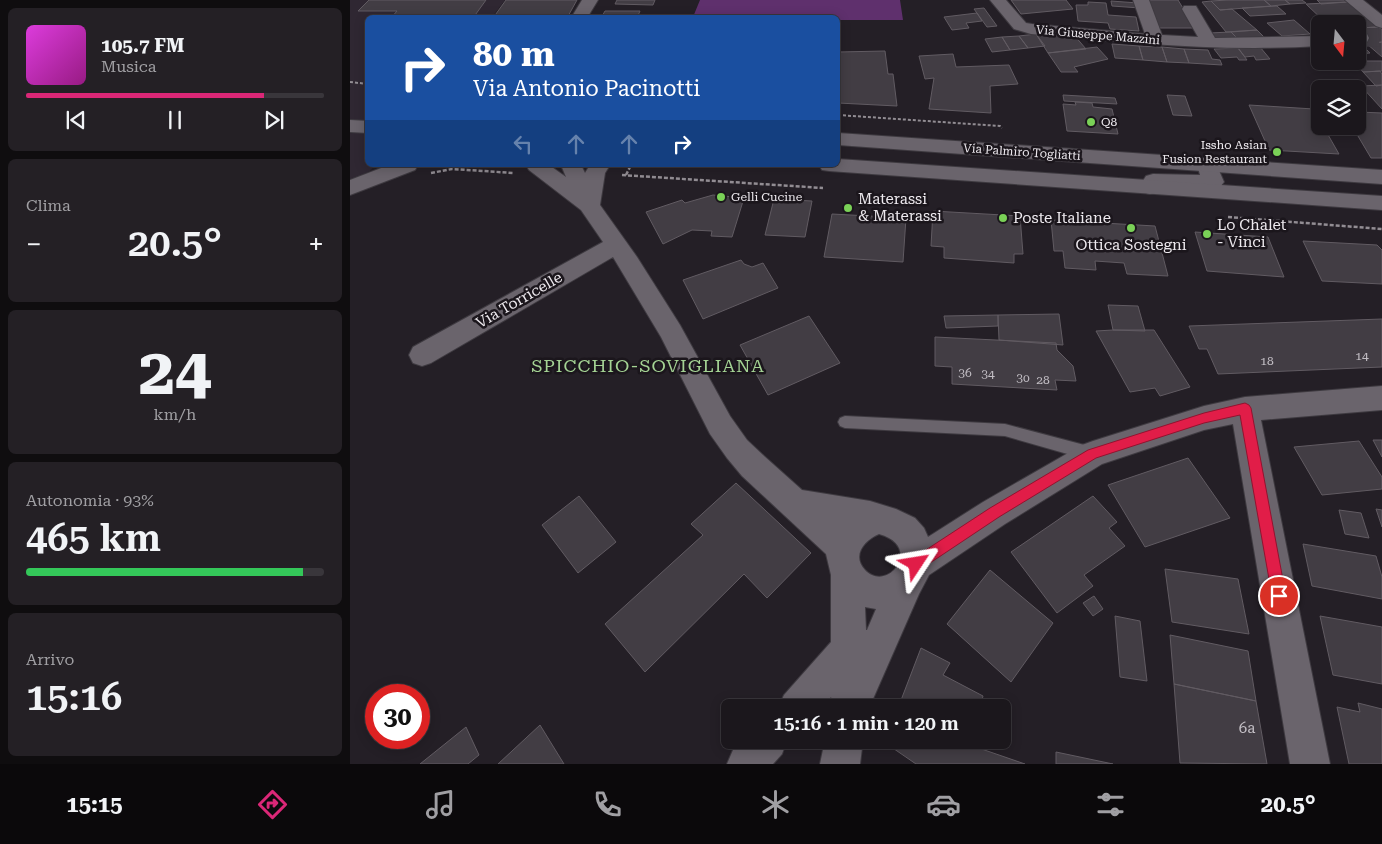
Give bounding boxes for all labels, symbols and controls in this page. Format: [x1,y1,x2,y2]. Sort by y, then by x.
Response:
north arrow [1311,15,1366,70]
map controls [1311,15,1366,135]
street label: Via Giuseppe Mazzini [1035,23,1161,47]
text: 105.7 FM [101,34,184,57]
text: 80 m [473,34,555,75]
icon: right [390,35,455,100]
text: Musica [101,57,156,76]
text: Via Antonio Pacinotti [473,76,700,101]
button: layers [1311,80,1366,135]
icon: previous [62,106,90,134]
icon: pause [161,106,189,134]
icon: next [260,106,288,134]
place label: Q8 [1101,115,1118,129]
marker: Q8 [1085,116,1097,128]
icon: left [509,130,537,158]
icon: ahead [562,130,590,158]
icon: ahead [615,130,643,158]
icon: right [668,130,696,158]
place label: Issho Asian Fusion Restaurant [1162,138,1268,166]
street label: Via Palmiro Togliatti [963,141,1081,163]
marker: Issho Asian Fusion Restaurant [1271,146,1283,158]
place label: Gelli Cucine [731,190,803,204]
place label: Materassi & Materassi [858,190,942,225]
marker: Gelli Cucine [715,191,727,203]
text: Clima [26,196,71,215]
marker: Materassi & Materassi [842,202,854,214]
place label: Poste Italiane [1013,209,1111,227]
marker: Poste Italiane [997,212,1009,224]
place label: Lo Chalet - Vinci [1217,216,1287,251]
text: 20.5° [128,221,222,265]
marker: Ottica Sostegni [1125,222,1137,234]
text: − [26,228,42,261]
text: + [308,228,324,261]
marker: Lo Chalet - Vinci [1201,228,1213,240]
place label: Ottica Sostegni [1076,236,1187,254]
street label: Via Torricelle [473,268,565,332]
text: 24 [139,334,211,410]
house number: 14 [1355,349,1369,363]
house number: 18 [1260,354,1274,368]
district label: SPICCHIO-SOVIGLIANA [531,355,765,376]
house number: 36 [958,366,972,380]
house number: 34 [981,367,995,381]
house number: 30 [1016,371,1030,385]
house number: 28 [1036,373,1050,387]
text: km/h [154,405,196,424]
text: Autonomia · 93% [26,491,154,510]
text: 465 km [26,516,161,560]
position arrow [889,537,941,589]
pin [1258,575,1300,617]
icon: arrive [1265,582,1293,610]
text: Arrivo [26,650,74,669]
text: 15:16 [26,675,122,719]
speed limit sign: 30 [365,684,430,749]
text: 15:16 · 1 min · 120 m [773,712,959,735]
house number: 6a [1239,719,1255,737]
icon: directions [255,787,290,822]
icon: music [423,787,458,822]
icon: phone [590,787,625,822]
icon: climate [758,787,793,822]
icon: car [926,787,961,822]
icon: filters [1093,787,1128,822]
text: 15:15 [66,792,122,817]
text: 20.5° [1261,792,1316,817]

